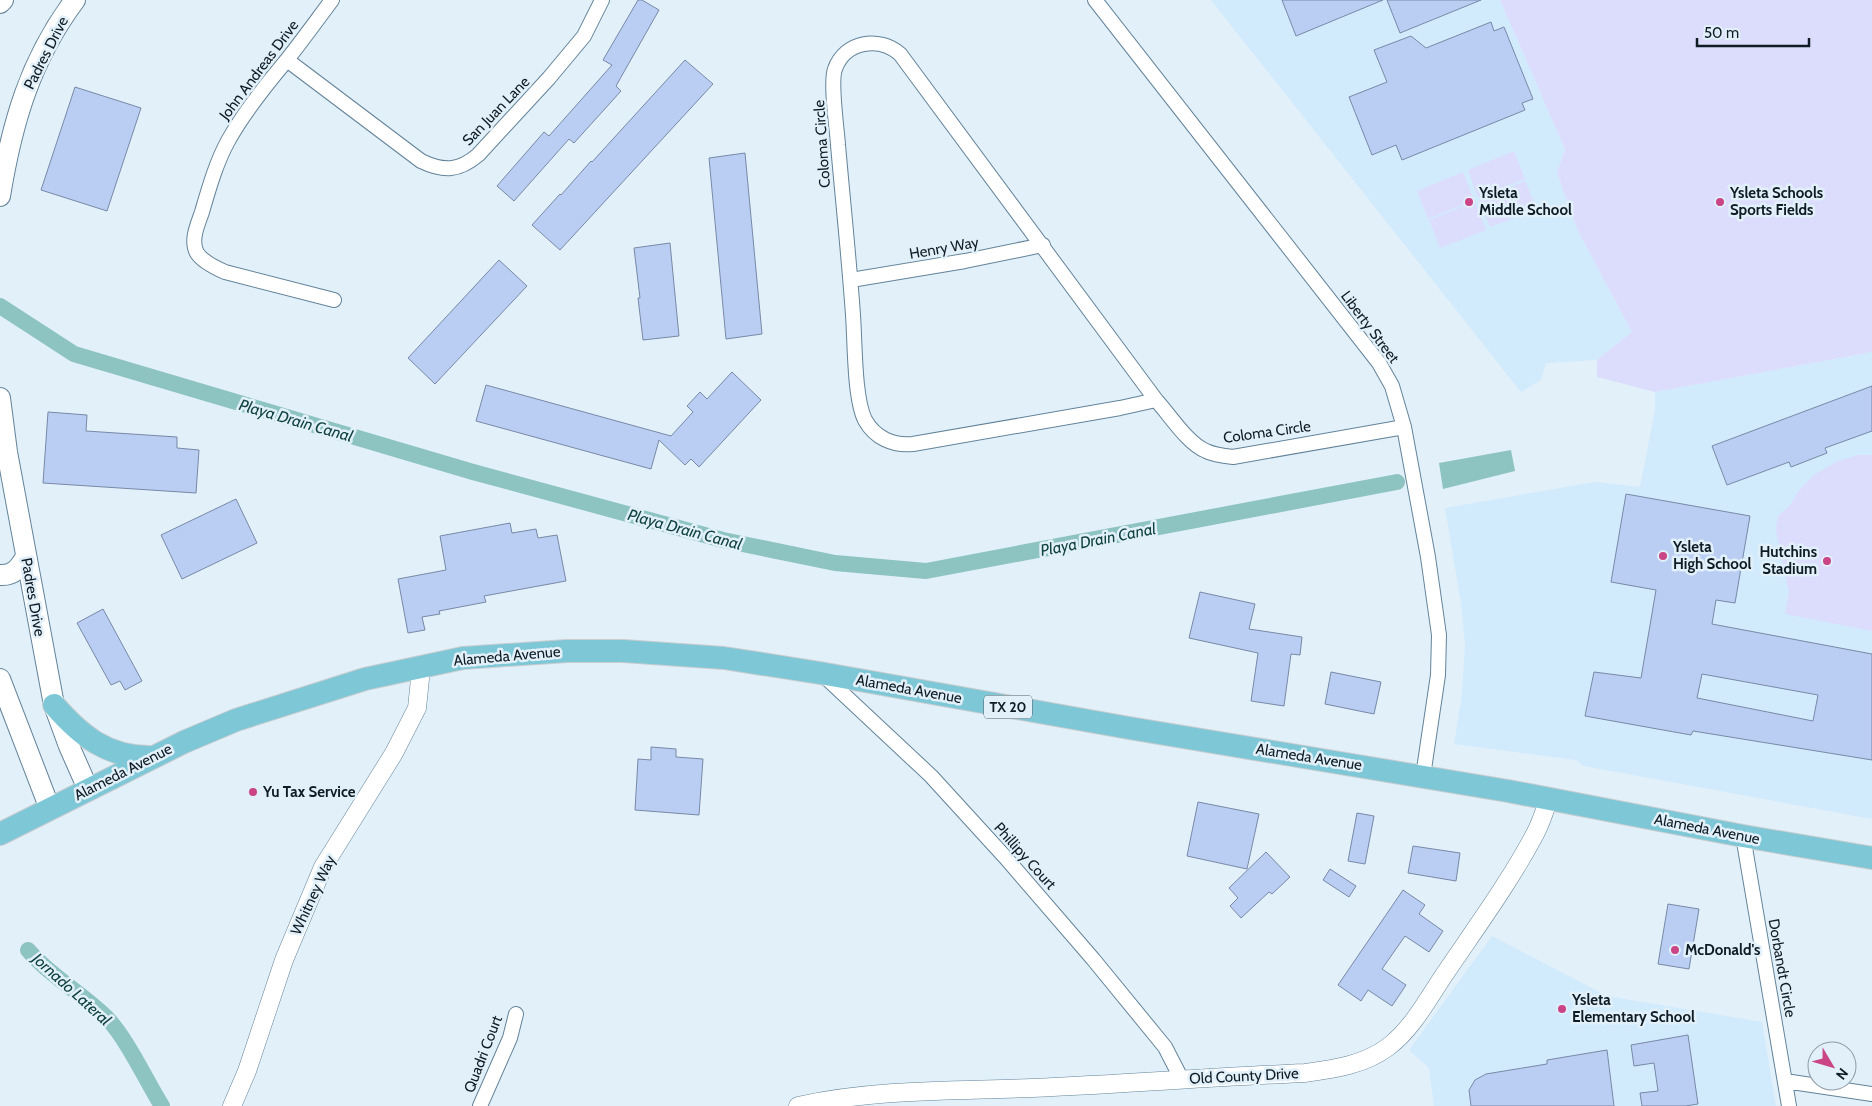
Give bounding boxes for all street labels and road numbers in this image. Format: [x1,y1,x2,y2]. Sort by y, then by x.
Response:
street label: Padres Drive [20,13,72,92]
street label: John Andreas Drive [215,16,303,124]
street label: San Juan Lane [459,73,534,149]
street label: Coloma Circle [810,99,834,189]
street label: Henry Way [908,233,981,263]
street label: Liberty Street [1337,287,1403,367]
street label: Coloma Circle [1222,417,1312,447]
street label: Padres Drive [17,556,49,638]
street label: Alameda Avenue [453,642,561,670]
street label: Alameda Avenue [855,671,964,707]
road number: TX 20 [984,696,1032,719]
street label: Alameda Avenue [71,740,175,804]
street label: Alameda Avenue [1255,740,1364,774]
street label: Alameda Avenue [1653,810,1762,848]
street label: Phillipy Court [990,819,1060,893]
street label: Whitney Way [287,852,339,938]
street label: Dorbandt Circle [1764,917,1800,1019]
street label: Quadri Court [460,1013,506,1095]
street label: Old County Drive [1189,1064,1300,1088]

